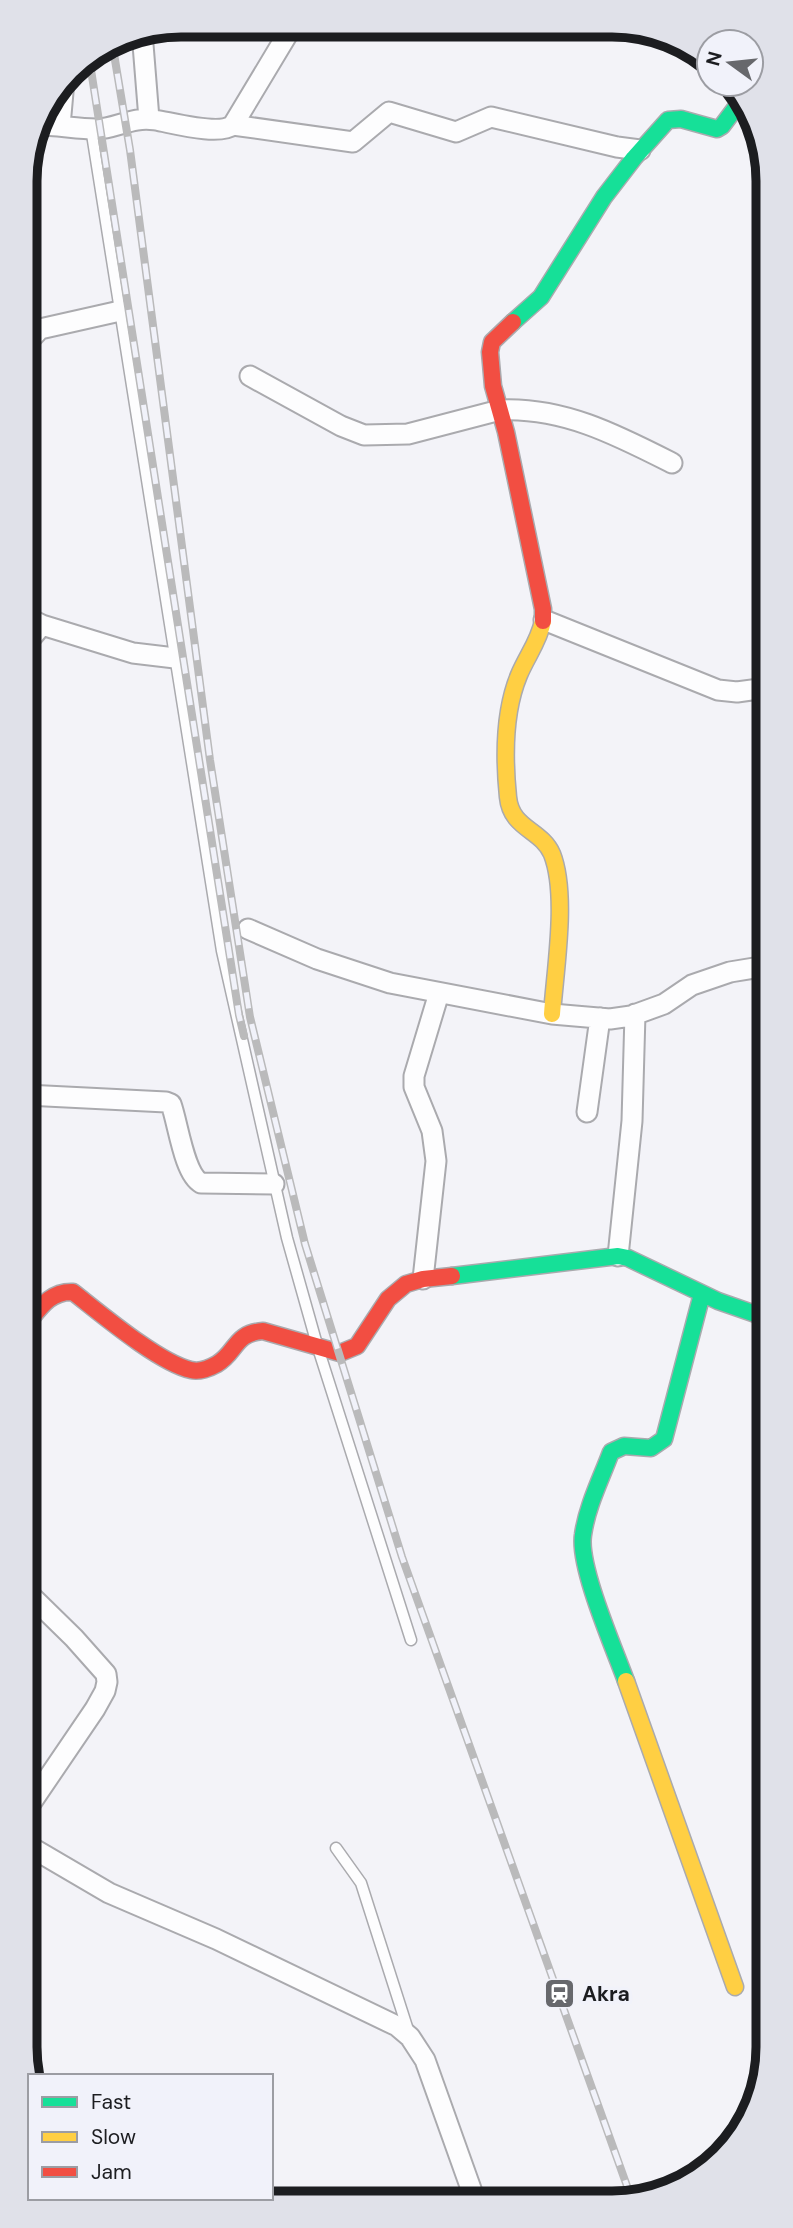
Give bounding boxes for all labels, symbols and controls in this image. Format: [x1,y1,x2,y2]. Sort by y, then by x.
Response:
north arrow [695,28,765,98]
text: N [700,49,728,69]
station icon: Akra [542,1977,576,2011]
place label: Akra [582,1980,630,2008]
legend [28,2074,273,2200]
text: Fast [91,2088,131,2116]
text: Slow [91,2123,136,2151]
text: Jam [91,2158,132,2186]

